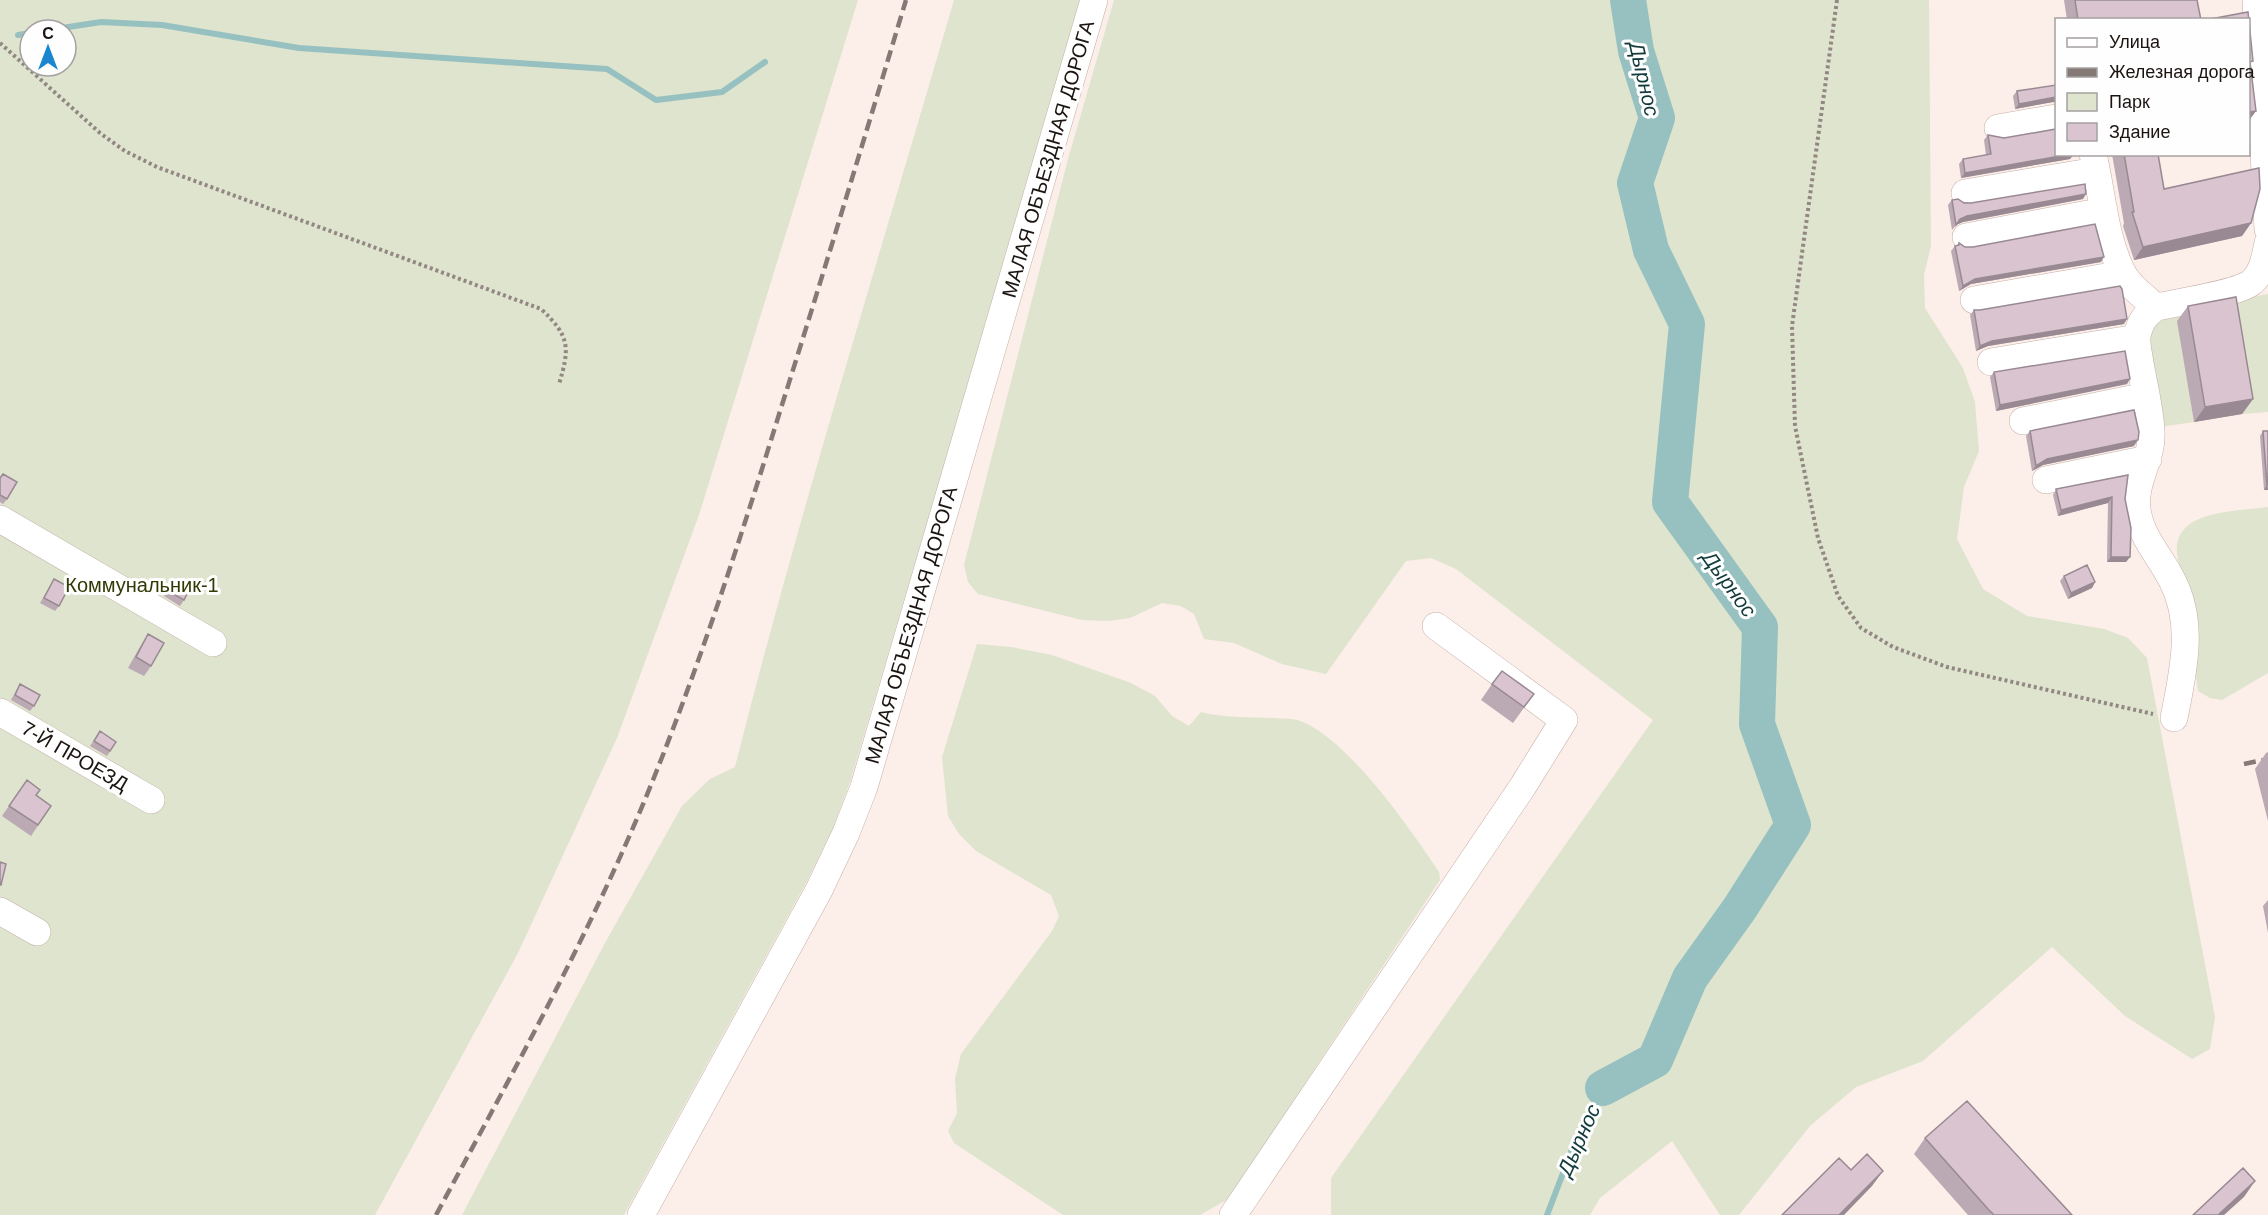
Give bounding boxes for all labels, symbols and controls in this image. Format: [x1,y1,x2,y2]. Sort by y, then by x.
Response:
street label: МАЛАЯ ОБЪЕЗДНАЯ ДОРОГА [998,17,1098,300]
north arrow [18,18,78,78]
legend [2055,18,2250,156]
text: С [42,25,54,42]
text: Улица [2109,32,2161,52]
water label: Дырнос [1624,37,1664,119]
text: Железная дорога [2109,62,2256,82]
text: Парк [2109,92,2150,112]
text: Здание [2109,122,2170,142]
street label: МАЛАЯ ОБЪЕЗДНАЯ ДОРОГА [861,483,961,766]
water label: Дырнос [1697,545,1761,621]
park label: Коммунальник-1 [65,574,219,596]
street label: 7-Й ПРОЕЗД [18,716,133,796]
water label: Дырнос [1552,1100,1605,1181]

